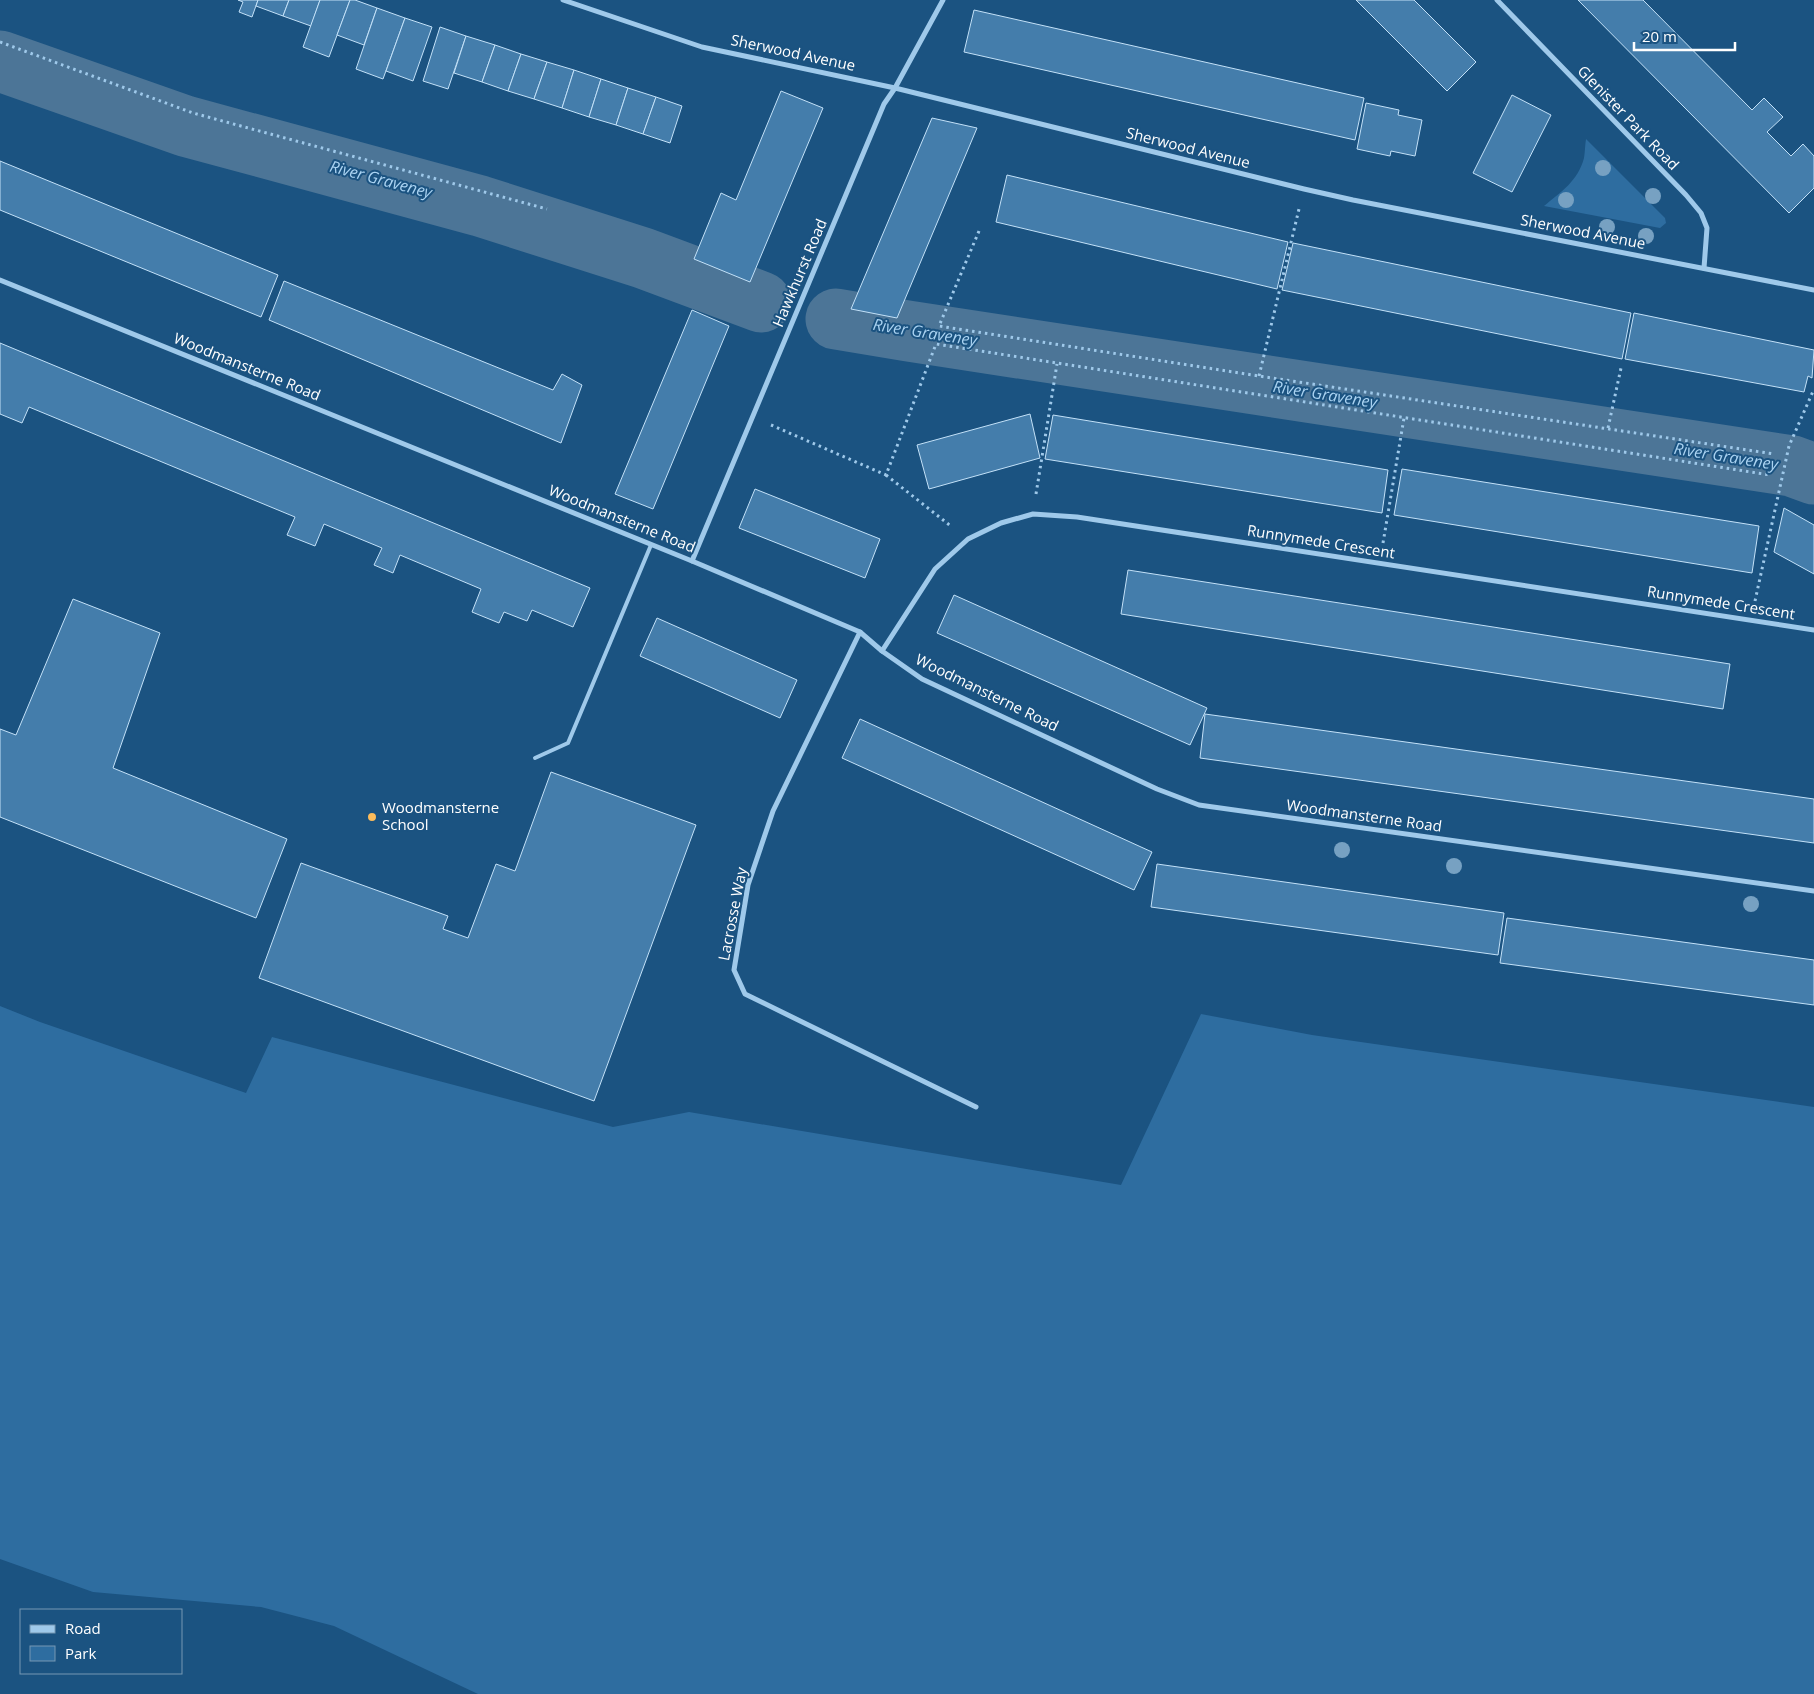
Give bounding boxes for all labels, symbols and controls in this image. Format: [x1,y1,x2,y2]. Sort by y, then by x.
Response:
scale bar [1634,20,1735,52]
text: 20 m [1642,26,1677,46]
street label: Sherwood Avenue [729,29,857,75]
street label: Glenister Park Road [1574,61,1684,174]
street label: Sherwood Avenue [1124,122,1252,172]
water label: River Graveney [327,155,436,204]
street label: Sherwood Avenue [1519,209,1647,253]
street label: Hawkhurst Road [767,215,831,330]
water label: River Graveney [871,313,980,351]
street label: Woodmansterne Road [171,327,324,405]
water label: River Graveney [1271,375,1380,413]
water label: River Graveney [1672,437,1781,475]
street label: Woodmansterne Road [546,479,699,557]
street label: Runnymede Crescent [1246,519,1397,563]
street label: Runnymede Crescent [1646,580,1797,624]
street label: Woodmansterne Road [913,649,1062,735]
street label: Woodmansterne Road [1285,794,1443,836]
place label: Woodmansterne School [382,797,499,834]
marker: Woodmansterne School [366,811,378,823]
street label: Lacrosse Way [713,865,751,962]
legend [20,1609,182,1674]
text: Road [65,1618,101,1638]
text: Park [65,1643,96,1663]

